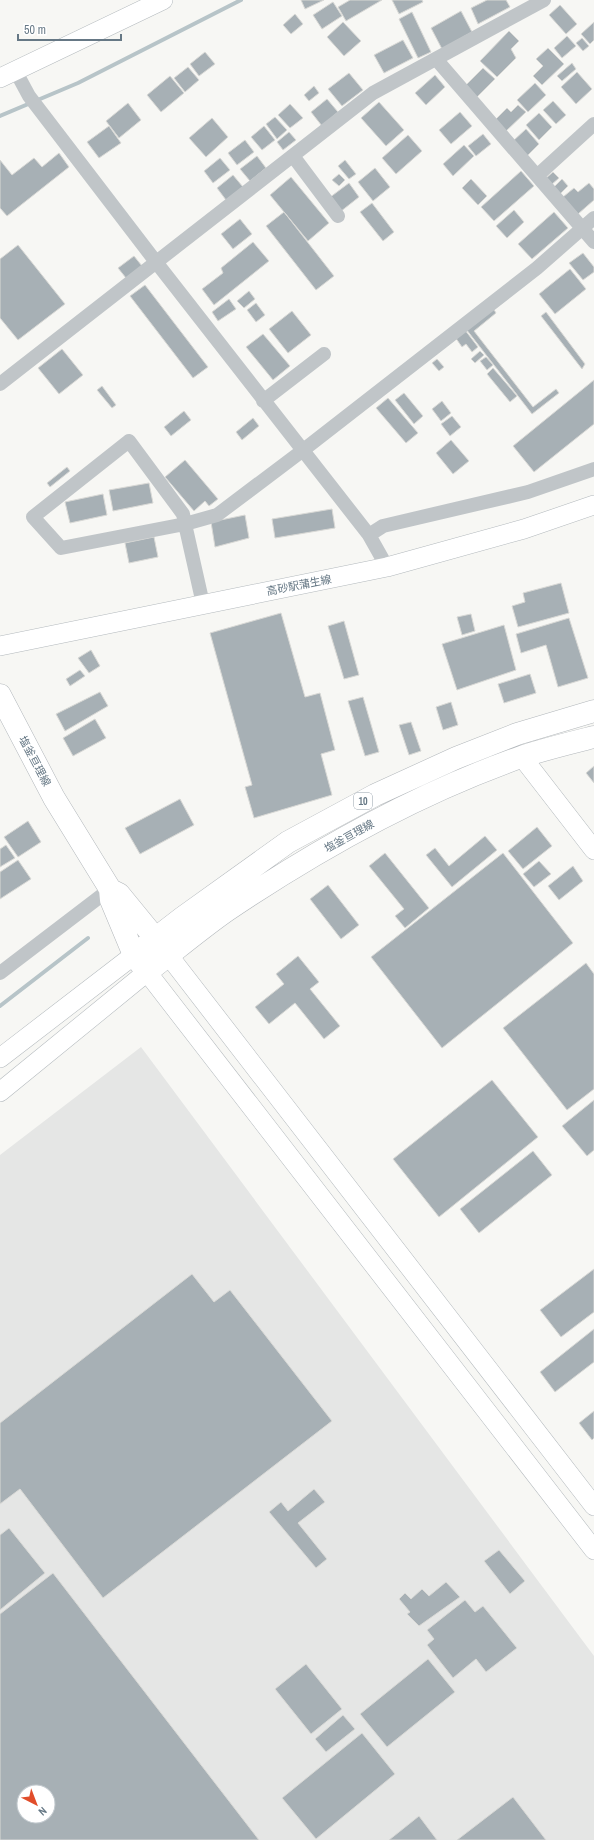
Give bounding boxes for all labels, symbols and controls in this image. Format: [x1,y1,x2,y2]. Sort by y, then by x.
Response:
scale bar [18,16,121,42]
text: 50 m [24,22,46,38]
street label: 高砂駅蒲生線 [265,572,333,598]
street label: 塩釜亘理線 [16,733,54,789]
road number: 10 [354,793,372,809]
street label: 塩釜亘理線 [322,817,376,855]
north arrow [16,1784,56,1824]
text: N [36,1804,50,1819]

